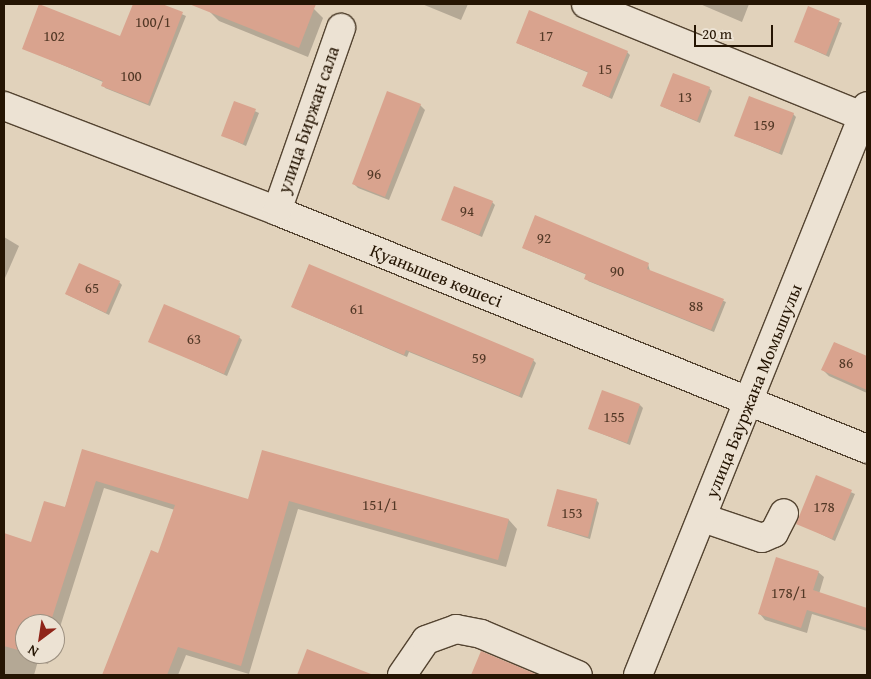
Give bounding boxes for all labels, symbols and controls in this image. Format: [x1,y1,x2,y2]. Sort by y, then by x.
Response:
house number: 100/1 [135,13,171,31]
scale bar [696,15,775,47]
text: 20 m [702,23,732,44]
house number: 102 [43,27,65,45]
house number: 17 [539,27,553,45]
street label: улица Биржан сала [274,44,344,196]
house number: 15 [598,60,612,78]
house number: 100 [120,67,142,85]
house number: 13 [678,88,692,106]
house number: 159 [753,116,775,134]
house number: 96 [367,165,381,183]
house number: 94 [460,202,474,220]
house number: 92 [537,229,551,247]
street label: Қуанышев көшесі [367,240,505,312]
house number: 90 [610,262,624,280]
house number: 65 [85,279,99,297]
street label: улица Бауржана Момышулы [701,281,807,501]
house number: 88 [689,297,703,315]
house number: 61 [350,300,364,318]
house number: 63 [187,330,201,348]
house number: 59 [472,349,486,367]
house number: 86 [839,354,853,372]
house number: 155 [603,408,625,426]
house number: 151/1 [362,496,398,514]
house number: 178 [813,498,835,516]
house number: 153 [561,504,583,522]
house number: 178/1 [771,584,807,602]
north arrow [15,614,65,664]
text: N [24,640,42,662]

